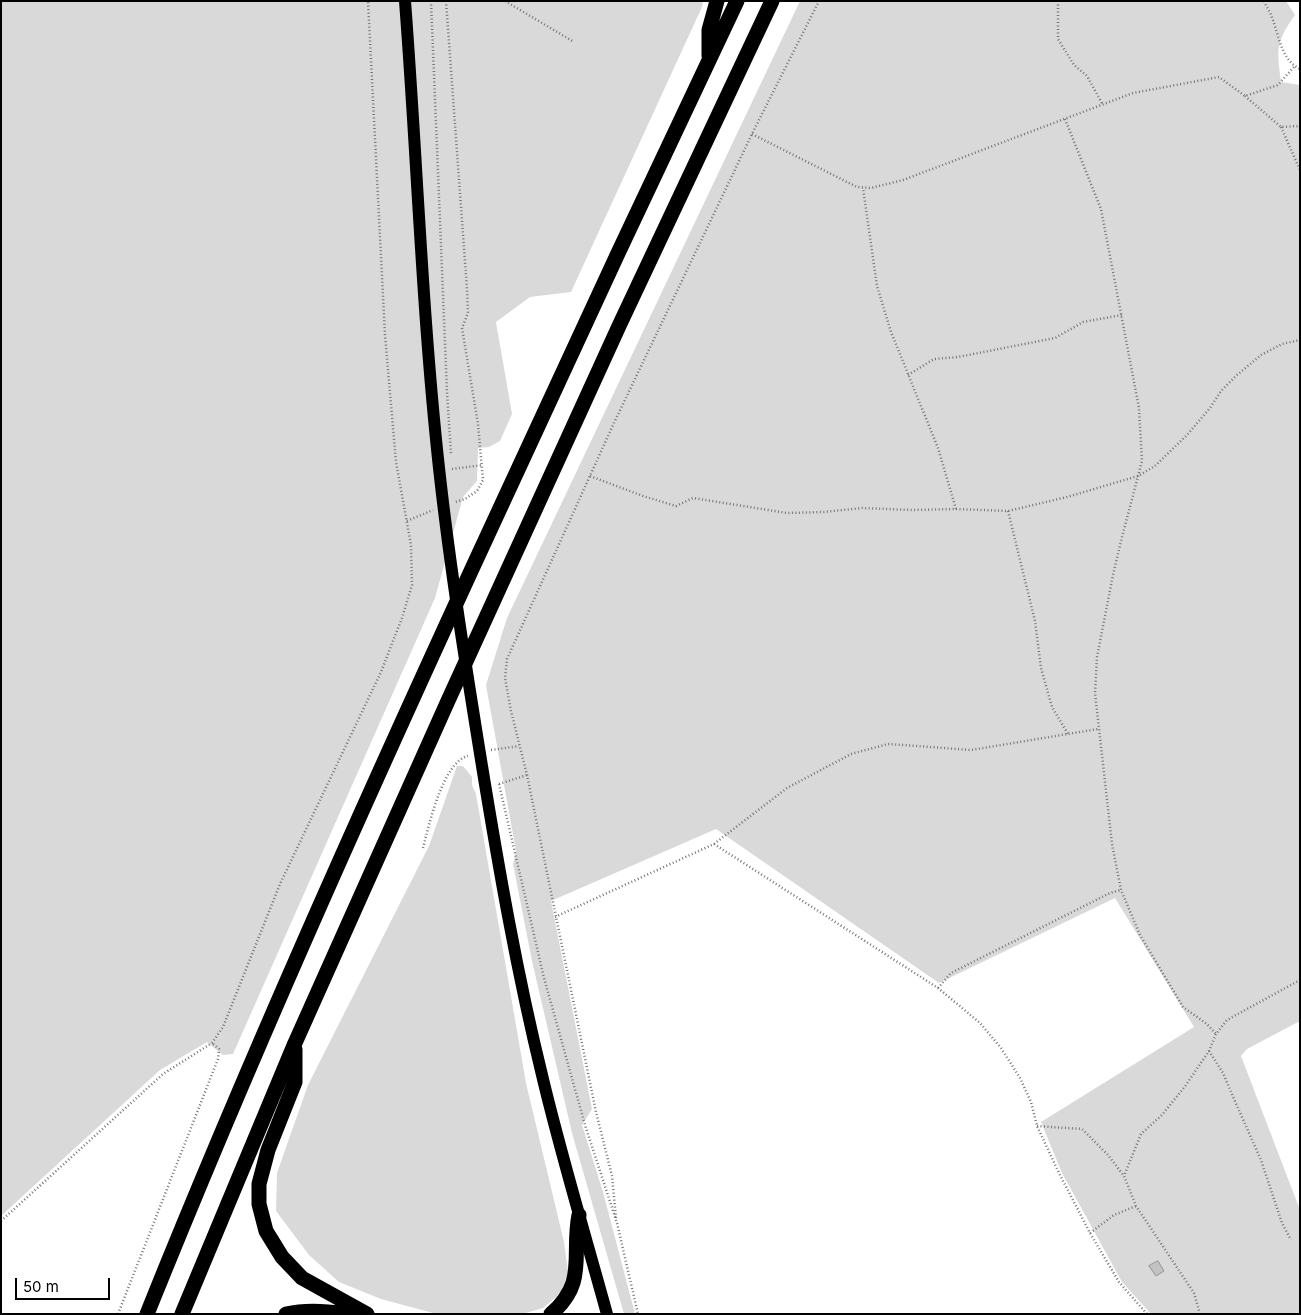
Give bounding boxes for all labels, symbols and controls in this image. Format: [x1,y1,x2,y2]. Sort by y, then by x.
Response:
scale bar [18,1268,112,1300]
text: 50 m [23,1277,59,1296]

